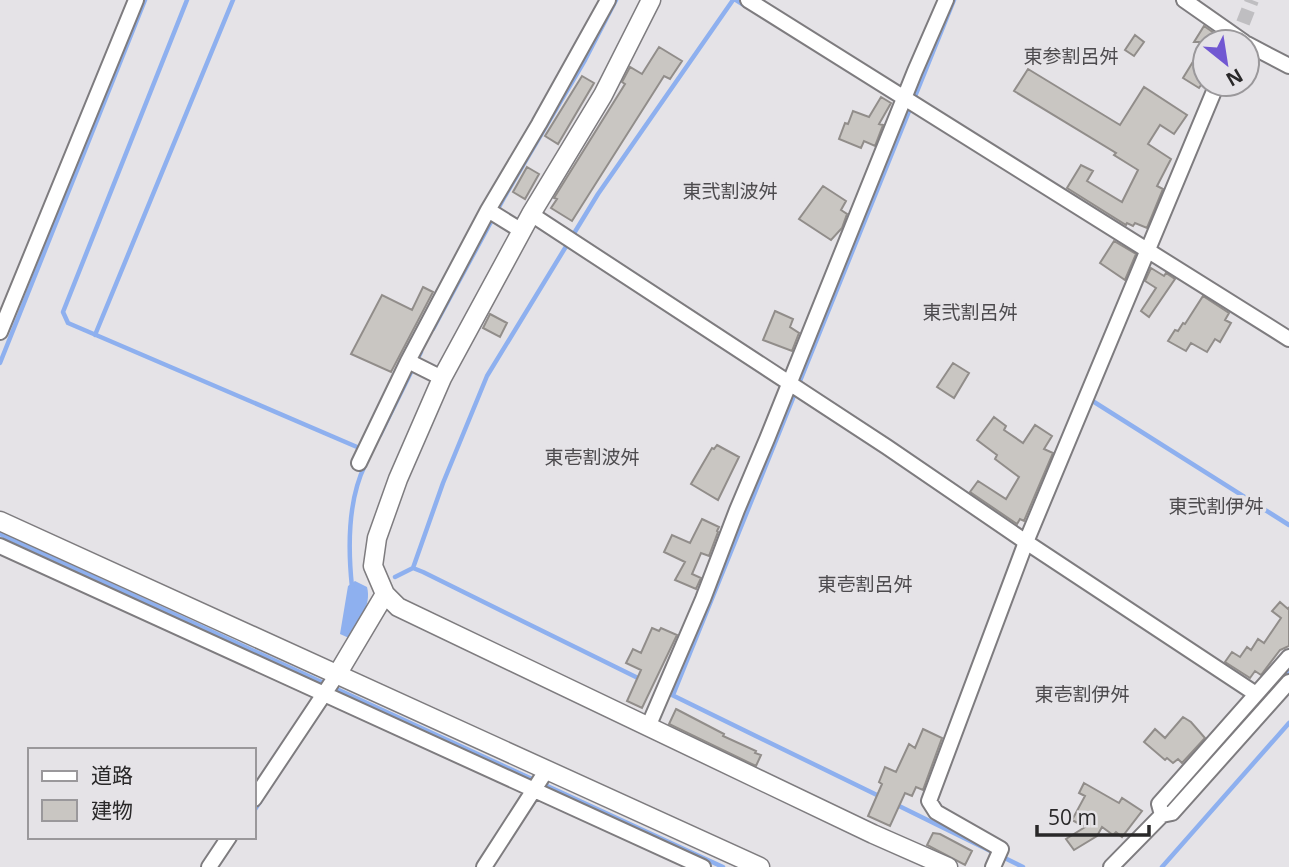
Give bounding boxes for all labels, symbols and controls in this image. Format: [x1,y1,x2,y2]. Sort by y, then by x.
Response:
north arrow [1191,28,1261,98]
district label: 東参割呂舛 [1023,43,1119,69]
text: N [1221,63,1248,93]
district label: 東弐割波舛 [682,178,778,204]
district label: 東弐割呂舛 [922,299,1018,325]
district label: 東壱割波舛 [544,444,640,470]
district label: 東弐割伊舛 [1168,493,1264,519]
district label: 東壱割呂舛 [817,571,913,597]
district label: 東壱割伊舛 [1034,681,1130,707]
legend [28,748,256,839]
text: 道路 [91,761,133,789]
scale bar [1037,794,1149,838]
text: 建物 [91,796,133,824]
text: 50 m [1048,803,1097,831]

